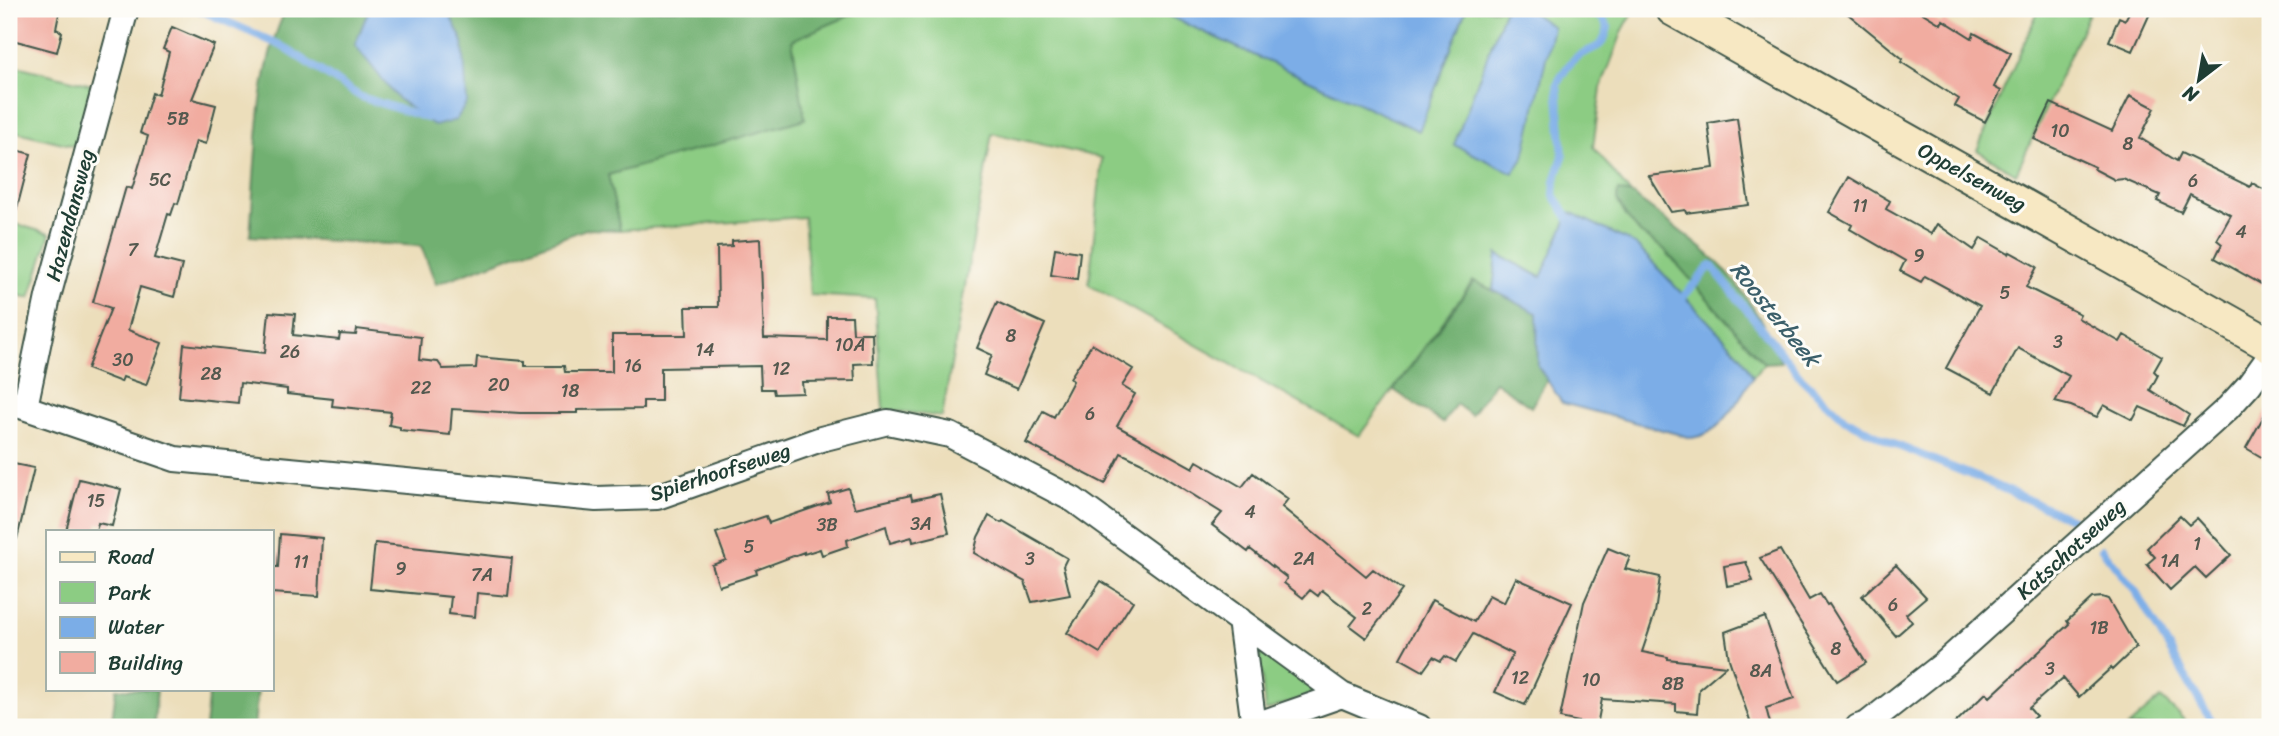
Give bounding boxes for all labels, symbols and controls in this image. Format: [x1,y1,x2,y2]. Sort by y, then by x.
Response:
north arrow [2164,46,2234,116]
text: N [2176,76,2206,112]
house number: 5B [167,103,189,135]
house number: 10 [2050,115,2070,147]
house number: 8 [2123,128,2134,160]
street label: Oppelsenweg [1910,131,2034,223]
street label: Hazendansweg [34,144,106,286]
house number: 5C [149,164,172,196]
house number: 6 [2188,165,2198,197]
house number: 11 [1852,190,1868,222]
house number: 4 [2235,216,2247,248]
house number: 7 [128,234,140,266]
house number: 9 [1913,240,1925,272]
water label: Roosterbeek [1719,252,1833,378]
house number: 5 [2000,277,2011,309]
house number: 8 [1006,320,1017,352]
house number: 3 [2053,326,2063,358]
house number: 10A [835,329,865,361]
house number: 14 [696,334,714,366]
house number: 26 [280,336,300,368]
house number: 30 [112,344,134,376]
house number: 16 [624,350,642,382]
house number: 12 [772,353,790,385]
house number: 28 [200,358,222,390]
house number: 20 [488,369,510,401]
house number: 22 [411,372,431,404]
house number: 18 [561,375,579,407]
house number: 6 [1085,398,1095,430]
street label: Spierhoofseweg [644,431,796,513]
house number: 15 [87,485,105,517]
street label: Katschotseweg [2007,488,2135,609]
house number: 4 [1244,496,1256,528]
house number: 3A [910,508,932,540]
house number: 3B [816,509,838,541]
house number: 1 [2193,528,2201,560]
legend [46,530,273,690]
house number: 5 [744,531,755,563]
text: Road [108,538,155,576]
house number: 3 [1025,543,1035,575]
house number: 2A [1293,543,1315,575]
house number: 1A [2160,545,2180,577]
house number: 11 [293,546,309,578]
house number: 9 [395,553,407,585]
house number: 7A [471,559,493,591]
text: Park [108,574,151,612]
house number: 6 [1888,589,1898,621]
house number: 2 [1362,593,1372,625]
text: Water [108,608,165,646]
house number: 1B [2089,612,2109,644]
house number: 8 [1831,633,1842,665]
text: Building [108,644,184,682]
house number: 3 [2045,653,2055,685]
house number: 8A [1750,655,1772,687]
house number: 12 [1511,662,1529,694]
house number: 10 [1581,664,1601,696]
house number: 8B [1662,668,1684,700]

